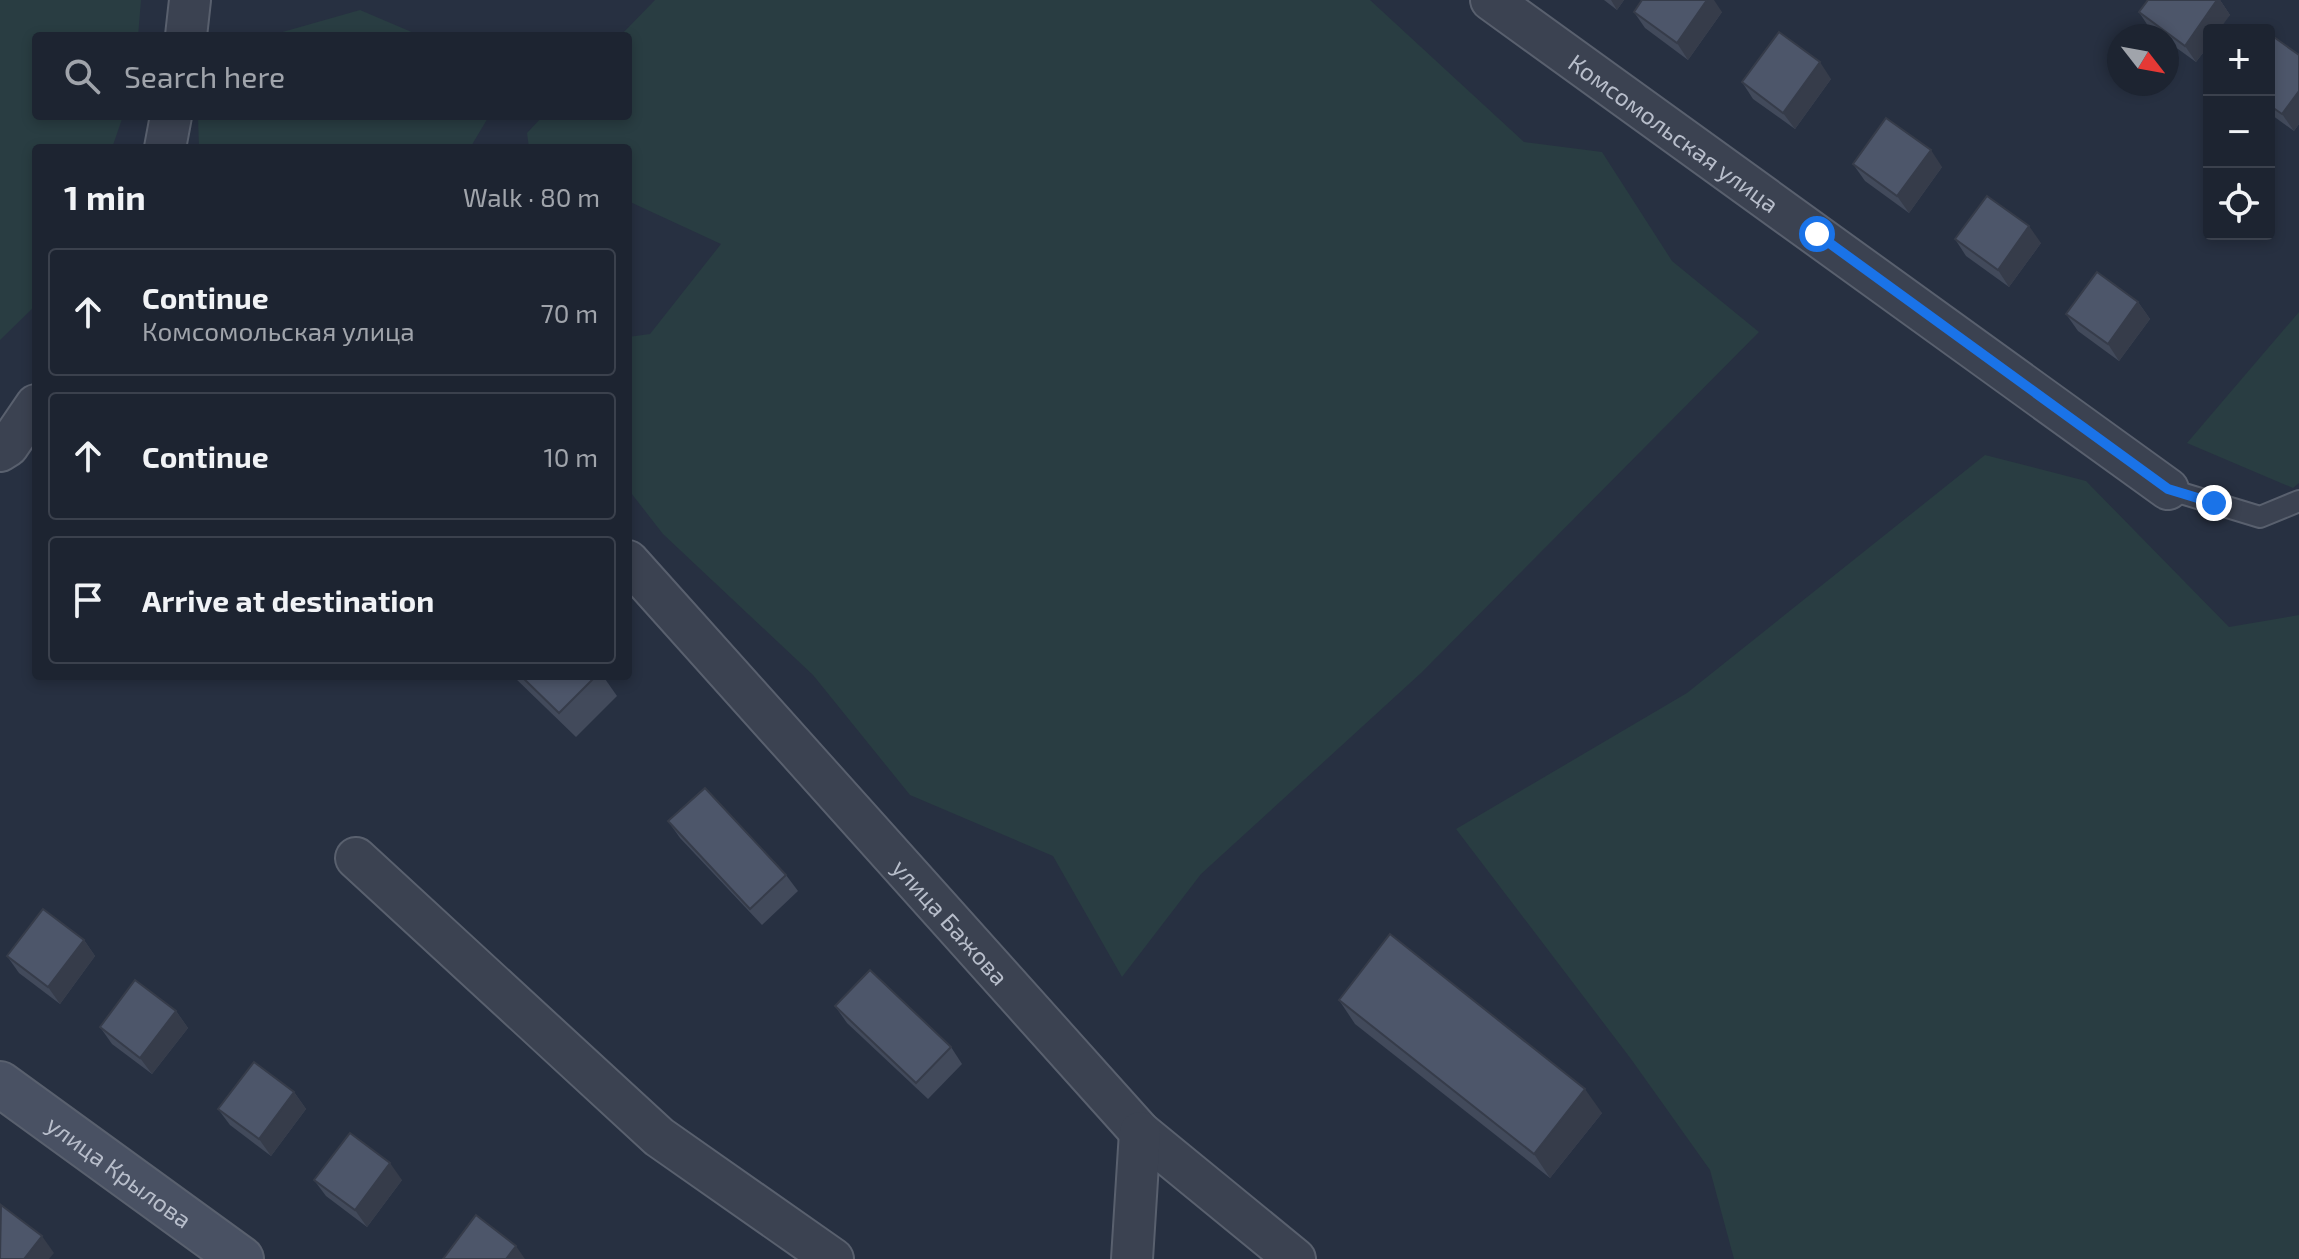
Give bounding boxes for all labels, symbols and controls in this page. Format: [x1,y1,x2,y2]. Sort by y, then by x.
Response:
north arrow [2107,24,2179,96]
map controls [2203,24,2275,240]
button: + [2203,24,2275,96]
search box [32,32,632,120]
street label: Комсомольская улица [1564,47,1785,218]
icon: search [60,54,104,98]
text: Search here [124,58,285,94]
button: − [2203,96,2275,168]
button: locate [2203,168,2275,240]
text: 1 min [64,176,146,217]
text: Walk · 80 m [463,181,600,212]
route start [1799,216,1835,252]
text: Continue [142,279,269,315]
icon: ahead [66,290,110,334]
text: 70 m [540,297,598,328]
text: Комсомольская улица [142,315,415,346]
icon: ahead [66,434,110,478]
text: Continue [142,438,269,474]
text: 10 m [543,441,598,472]
route end [2196,485,2232,521]
icon: arrive [66,578,110,622]
text: Arrive at destination [142,582,434,618]
street label: улица Бажова [886,852,1015,990]
street label: улица Крылова [41,1109,198,1233]

